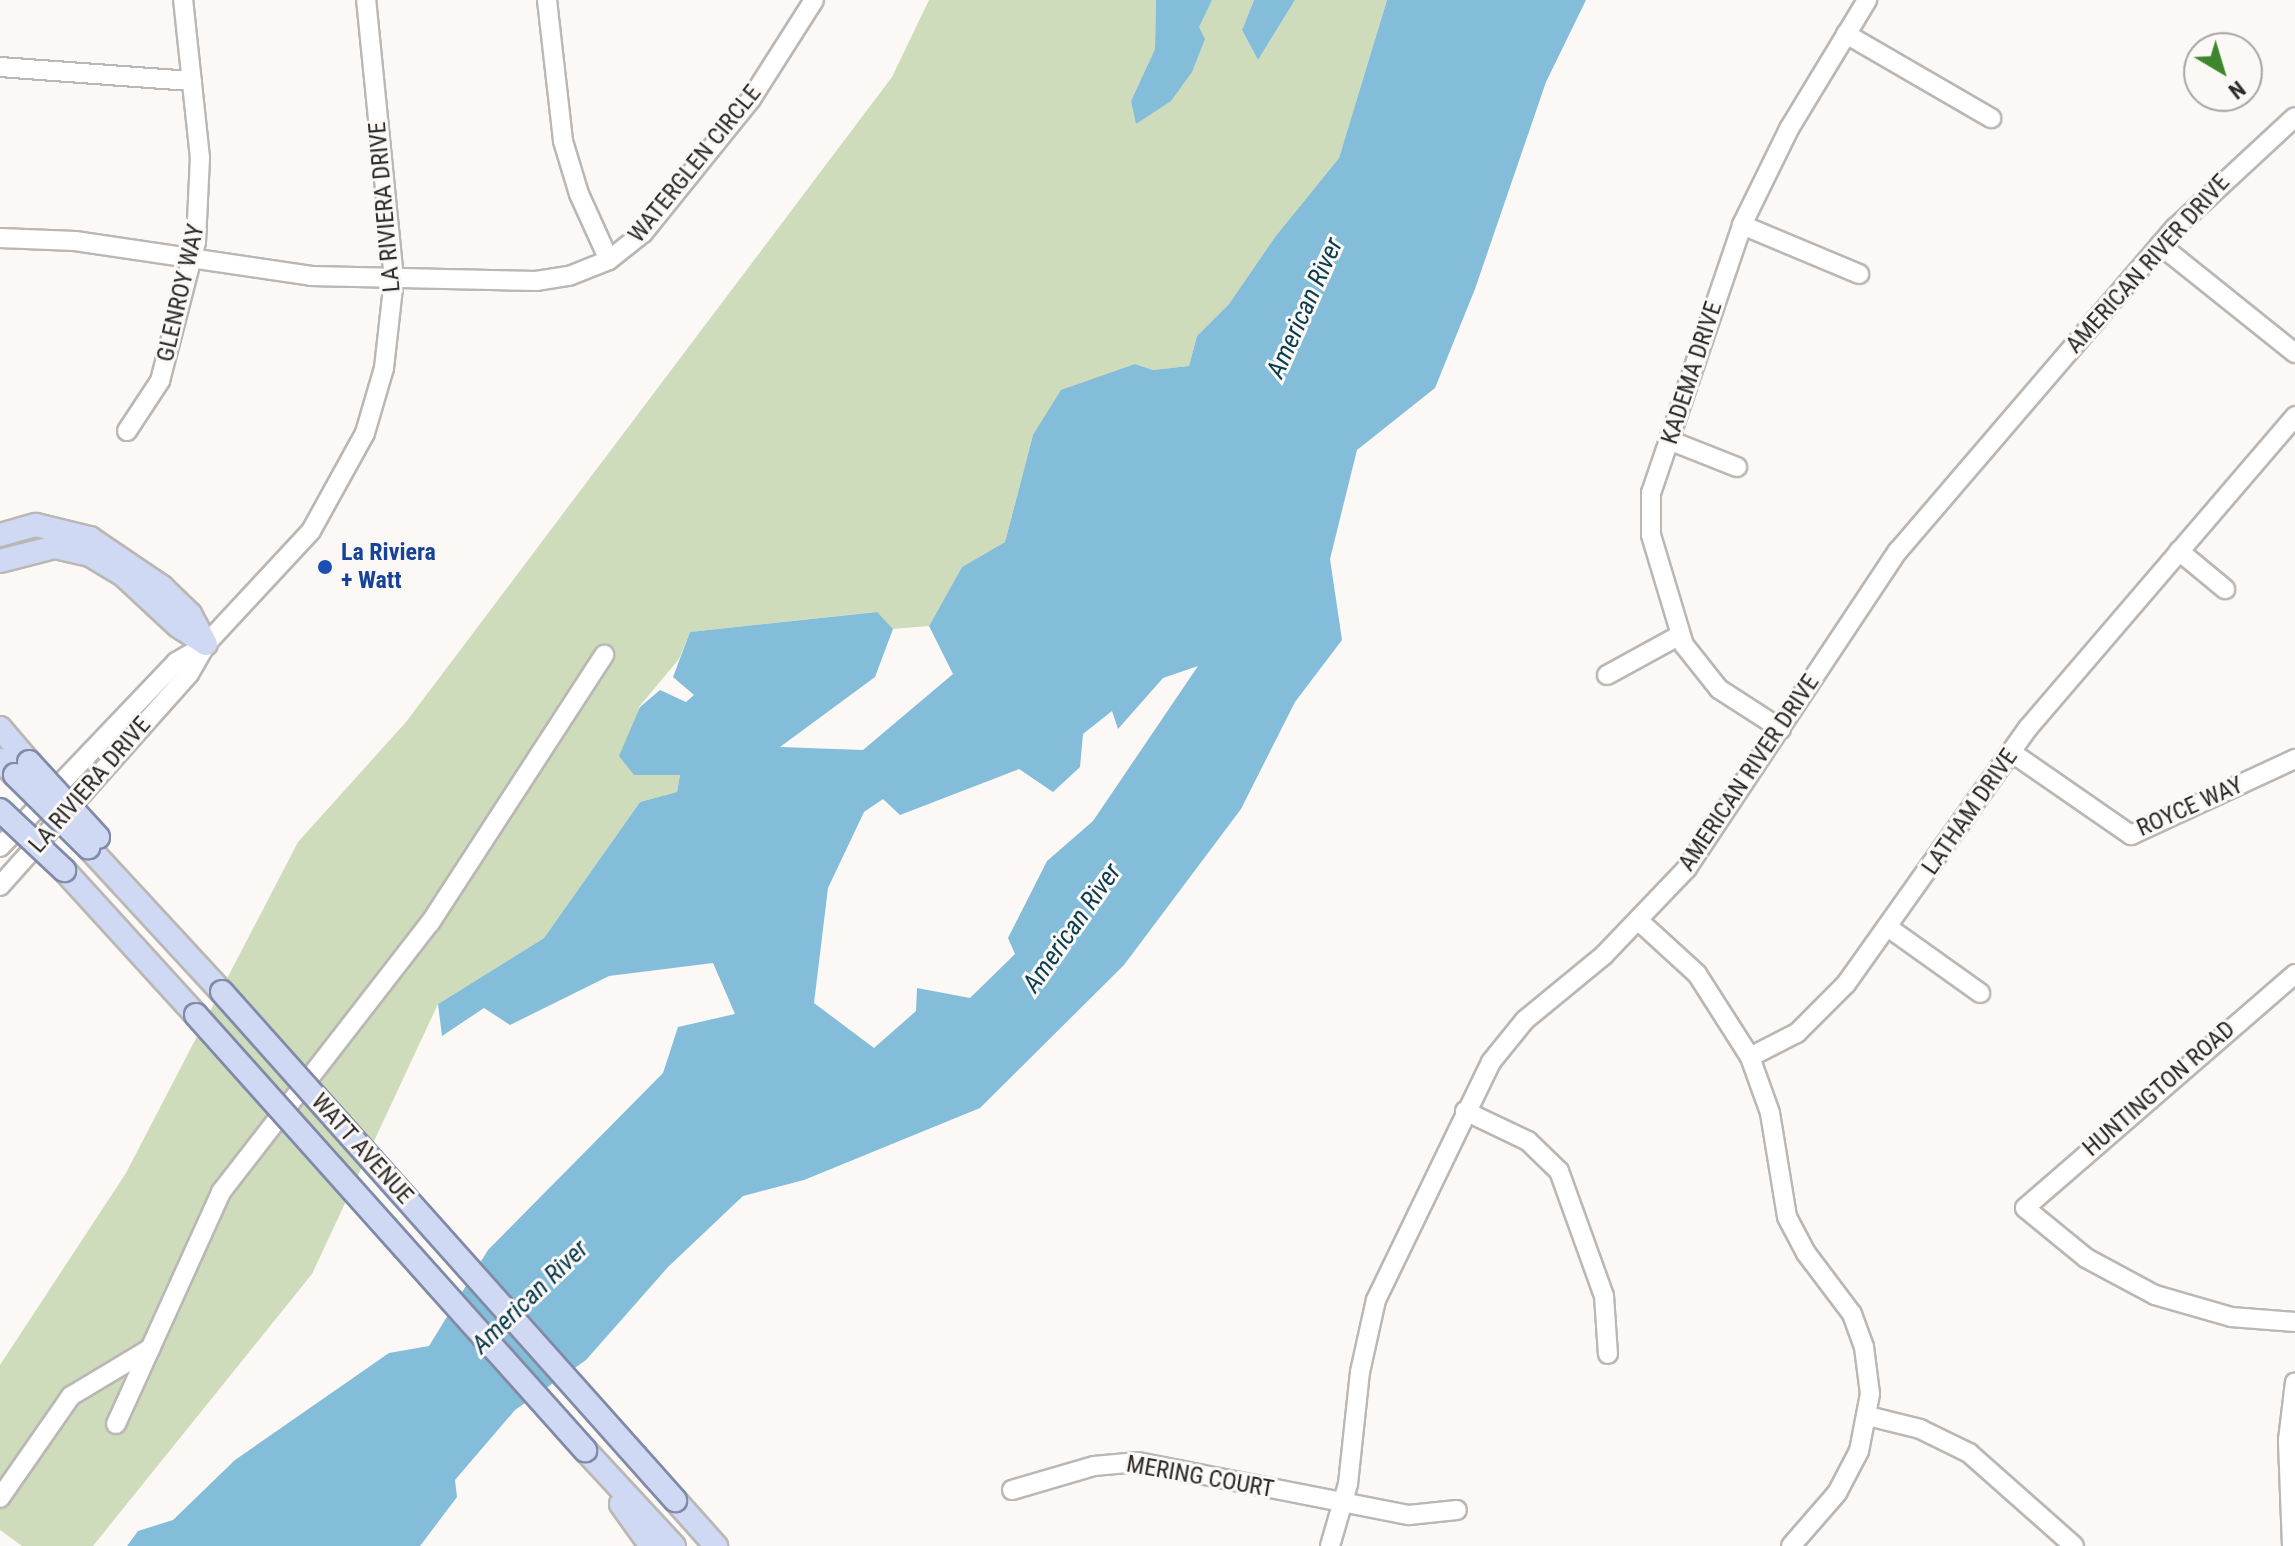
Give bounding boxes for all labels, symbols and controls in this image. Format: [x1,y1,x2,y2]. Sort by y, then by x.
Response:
north arrow [2183,32,2263,112]
text: N [2224,76,2250,104]
street label: WATERGLEN CIRCLE [623,79,767,249]
street label: LA RIVIERA DRIVE [363,121,407,293]
street label: AMERICAN RIVER DRIVE [2060,169,2236,359]
street label: GLENROY WAY [151,221,211,365]
water label: American River [1260,233,1350,383]
street label: KADEMA DRIVE [1655,298,1729,448]
place label: La Riviera + Watt [341,539,436,595]
marker: La Riviera + Watt [316,558,334,576]
street label: AMERICAN RIVER DRIVE [1673,669,1825,877]
street label: LA RIVIERA DRIVE [23,711,157,859]
street label: LATHAM DRIVE [1916,744,2024,880]
street label: ROYCE WAY [2132,771,2248,843]
water label: American River [1016,858,1128,998]
street label: HUNTINGTON ROAD [2077,1015,2241,1163]
street label: WATT AVENUE [305,1088,419,1210]
water label: American River [465,1234,595,1360]
street label: MERING COURT [1124,1450,1276,1504]

